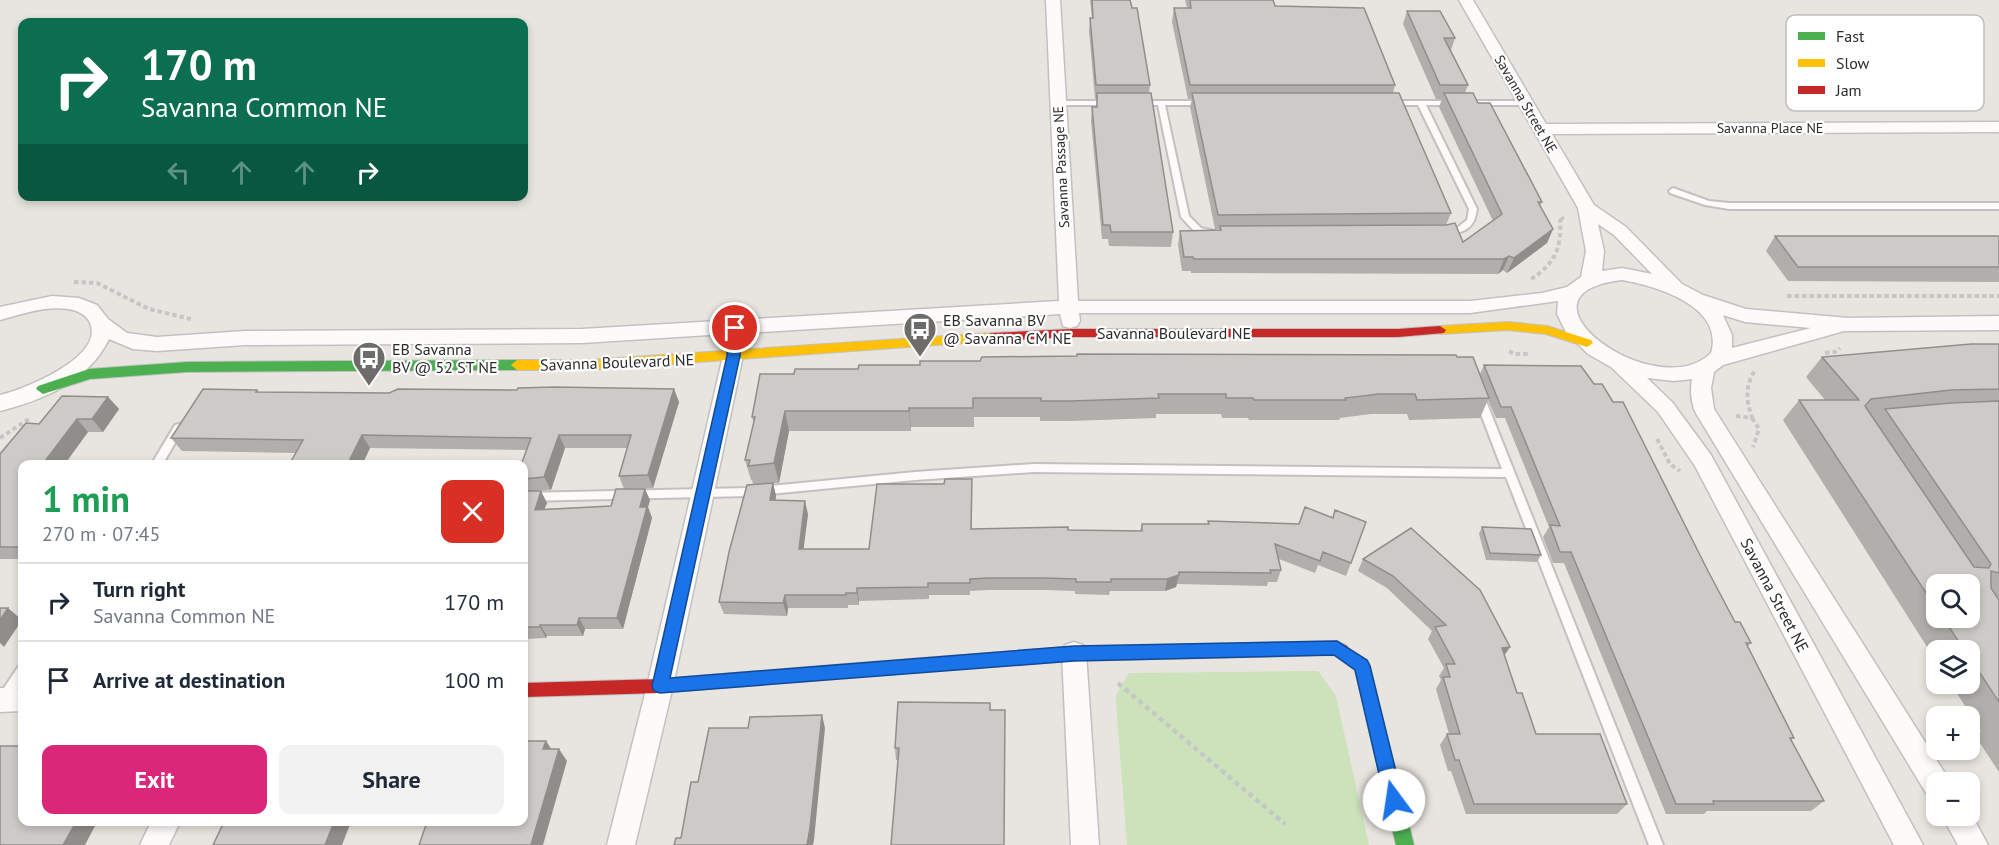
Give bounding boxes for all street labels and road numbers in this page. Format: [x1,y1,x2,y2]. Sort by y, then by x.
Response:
street label: Savanna Street NE [1491,52,1561,156]
street label: Savanna Passage NE [1049,105,1073,229]
street label: Savanna Place NE [1717,119,1823,137]
street label: Savanna Boulevard NE [1097,323,1251,343]
street label: Savanna Boulevard NE [540,349,694,375]
street label: Savanna Street NE [1737,535,1813,655]

